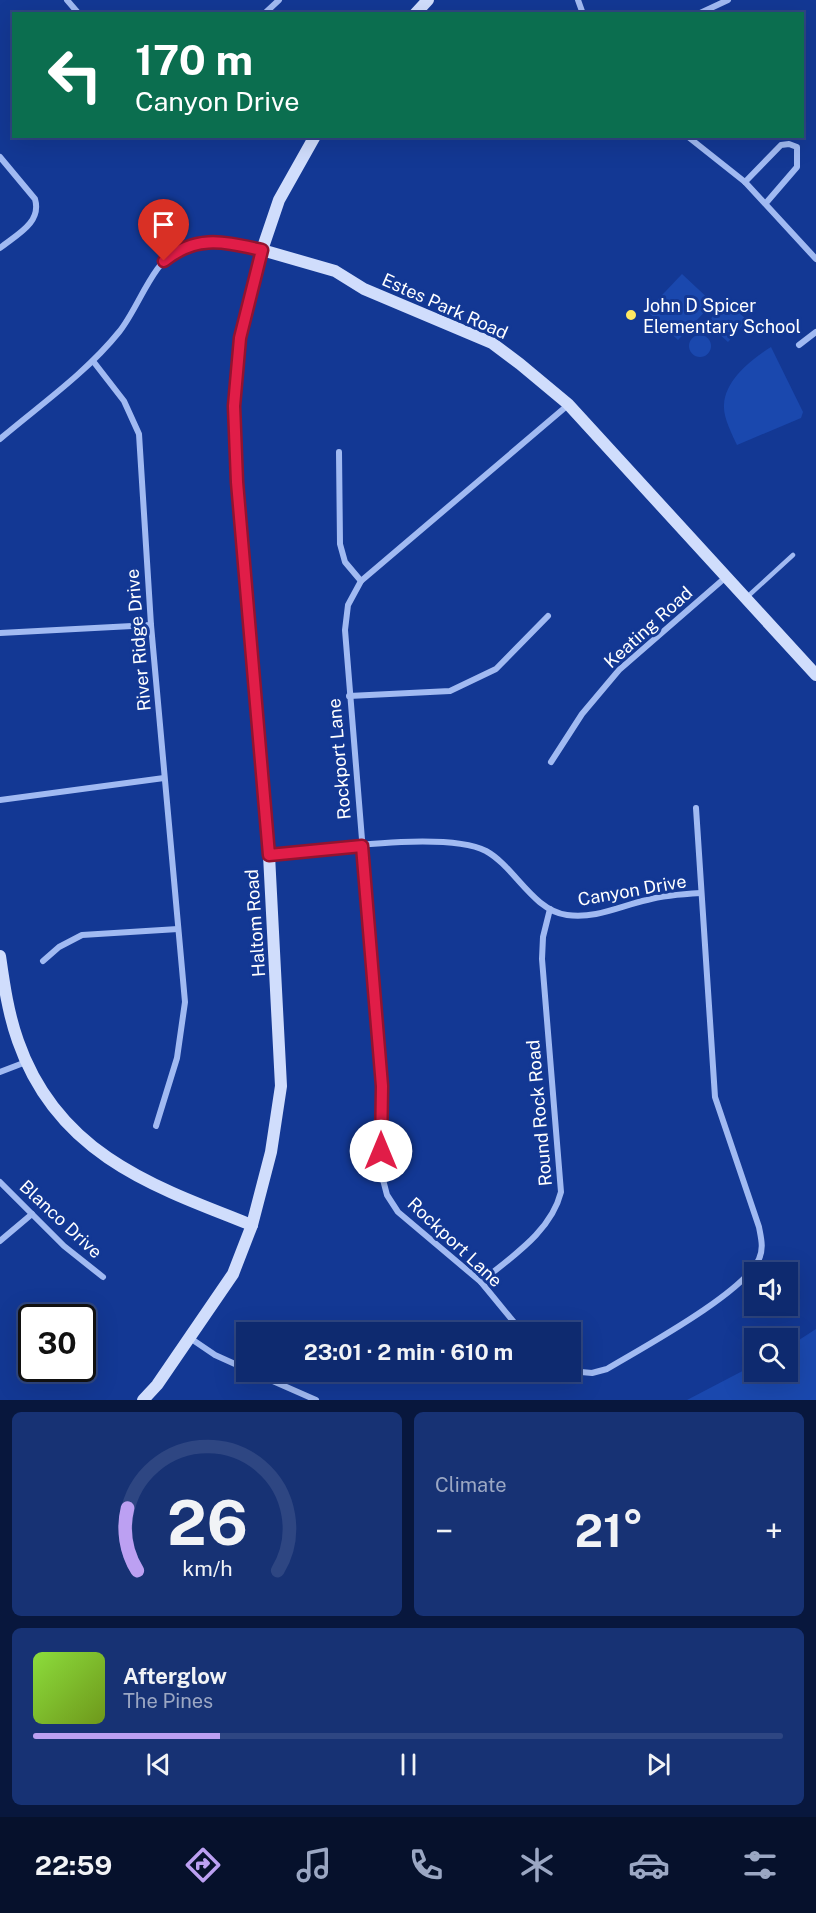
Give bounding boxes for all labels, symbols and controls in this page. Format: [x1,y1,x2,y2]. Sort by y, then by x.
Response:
text: 170 m [135,35,253,84]
icon: left [36,36,114,114]
text: Canyon Drive [135,85,300,117]
pin [138,199,189,261]
icon: arrive [147,208,180,241]
street label: Estes Park Road [379,269,511,343]
place label: John D Spicer Elementary School [643,295,801,337]
marker: John D Spicer Elementary School [624,308,638,322]
street label: River Ridge Drive [121,568,155,712]
street label: Keating Road [600,582,696,672]
street label: Rockport Lane [323,698,355,820]
street label: Haltom Road [241,868,269,978]
street label: Canyon Drive [576,870,688,910]
street label: Round Rock Road [522,1039,556,1187]
position arrow [349,1119,413,1183]
street label: Blanco Drive [15,1176,107,1262]
street label: Rockport Lane [403,1193,507,1291]
map controls [744,1262,798,1382]
button: sound [744,1262,798,1316]
speed limit sign: 30 [18,1304,96,1382]
button: search [744,1328,798,1382]
text: 23:01 · 2 min · 610 m [304,1339,513,1365]
text: Climate [435,1473,507,1497]
text: 26 [167,1486,247,1559]
text: 21° [574,1504,644,1557]
text: − [435,1512,453,1550]
text: + [765,1512,783,1550]
text: km/h [182,1556,232,1581]
text: Afterglow [123,1663,227,1689]
text: The Pines [123,1689,213,1713]
icon: previous [142,1748,175,1781]
icon: pause [392,1748,425,1781]
icon: next [642,1748,675,1781]
icon: directions [182,1844,224,1886]
icon: music [293,1844,335,1886]
icon: phone [405,1844,447,1886]
icon: climate [516,1844,558,1886]
icon: car [628,1844,670,1886]
icon: filters [739,1844,781,1886]
text: 22:59 [35,1849,112,1881]

